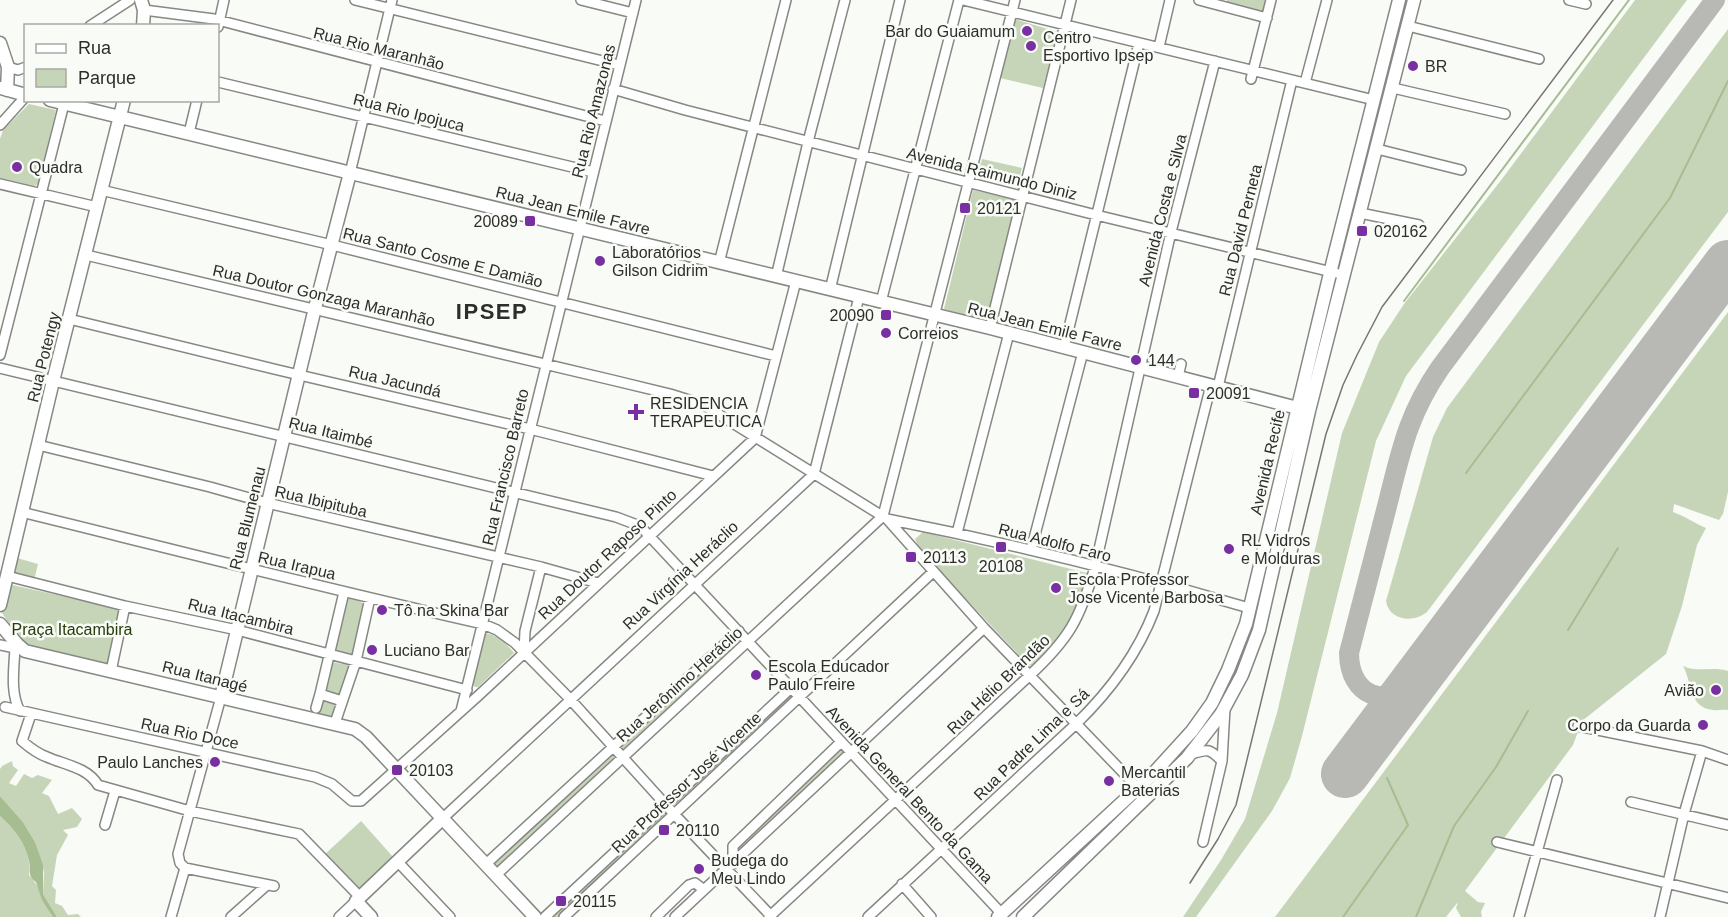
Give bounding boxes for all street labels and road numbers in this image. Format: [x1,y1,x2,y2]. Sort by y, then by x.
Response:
street label: Rua Rio Maranhão [312,24,446,73]
street label: Rua Rio Amazonas [569,43,618,180]
street label: Rua Rio Ipojuca [352,90,466,135]
street label: Avenida Costa e Silva [1135,132,1190,288]
street label: Avenida Raimundo Diniz [905,144,1079,203]
street label: Rua David Perneta [1216,162,1265,298]
street label: Rua Jean Emile Favre [494,183,652,238]
street label: Rua Santo Cosme E Damião [341,224,545,291]
street label: Rua Doutor Gonzaga Maranhão [211,262,437,329]
street label: Rua Jean Emile Favre [966,299,1124,354]
street label: Rua Potengy [24,310,63,404]
street label: Rua Jacundá [347,363,443,400]
street label: Rua Francisco Barreto [479,387,532,547]
street label: Avenida Recife [1247,408,1288,516]
street label: Rua Itaimbé [287,414,375,451]
street label: Rua Blumenau [226,465,269,572]
street label: Rua Ibipituba [273,483,369,520]
street label: Rua Doutor Raposo Pinto [535,486,680,623]
street label: Rua Virgínia Heráclio [619,518,741,633]
street label: Rua Adolfo Faro [997,520,1113,565]
street label: Rua Irapua [256,548,337,583]
street label: Rua Itacambira [186,595,296,638]
street label: Rua Jerônimo Heráclio [613,624,746,745]
street label: Rua Hélio Brandão [944,631,1053,737]
street label: Rua Itanagé [161,658,249,695]
street label: Rua Padre Lima e Sá [970,685,1092,804]
street label: Avenida General Bento da Gama [823,702,996,886]
street label: Rua Professor José Vicente [608,709,765,856]
street label: Rua Rio Doce [139,715,240,752]

